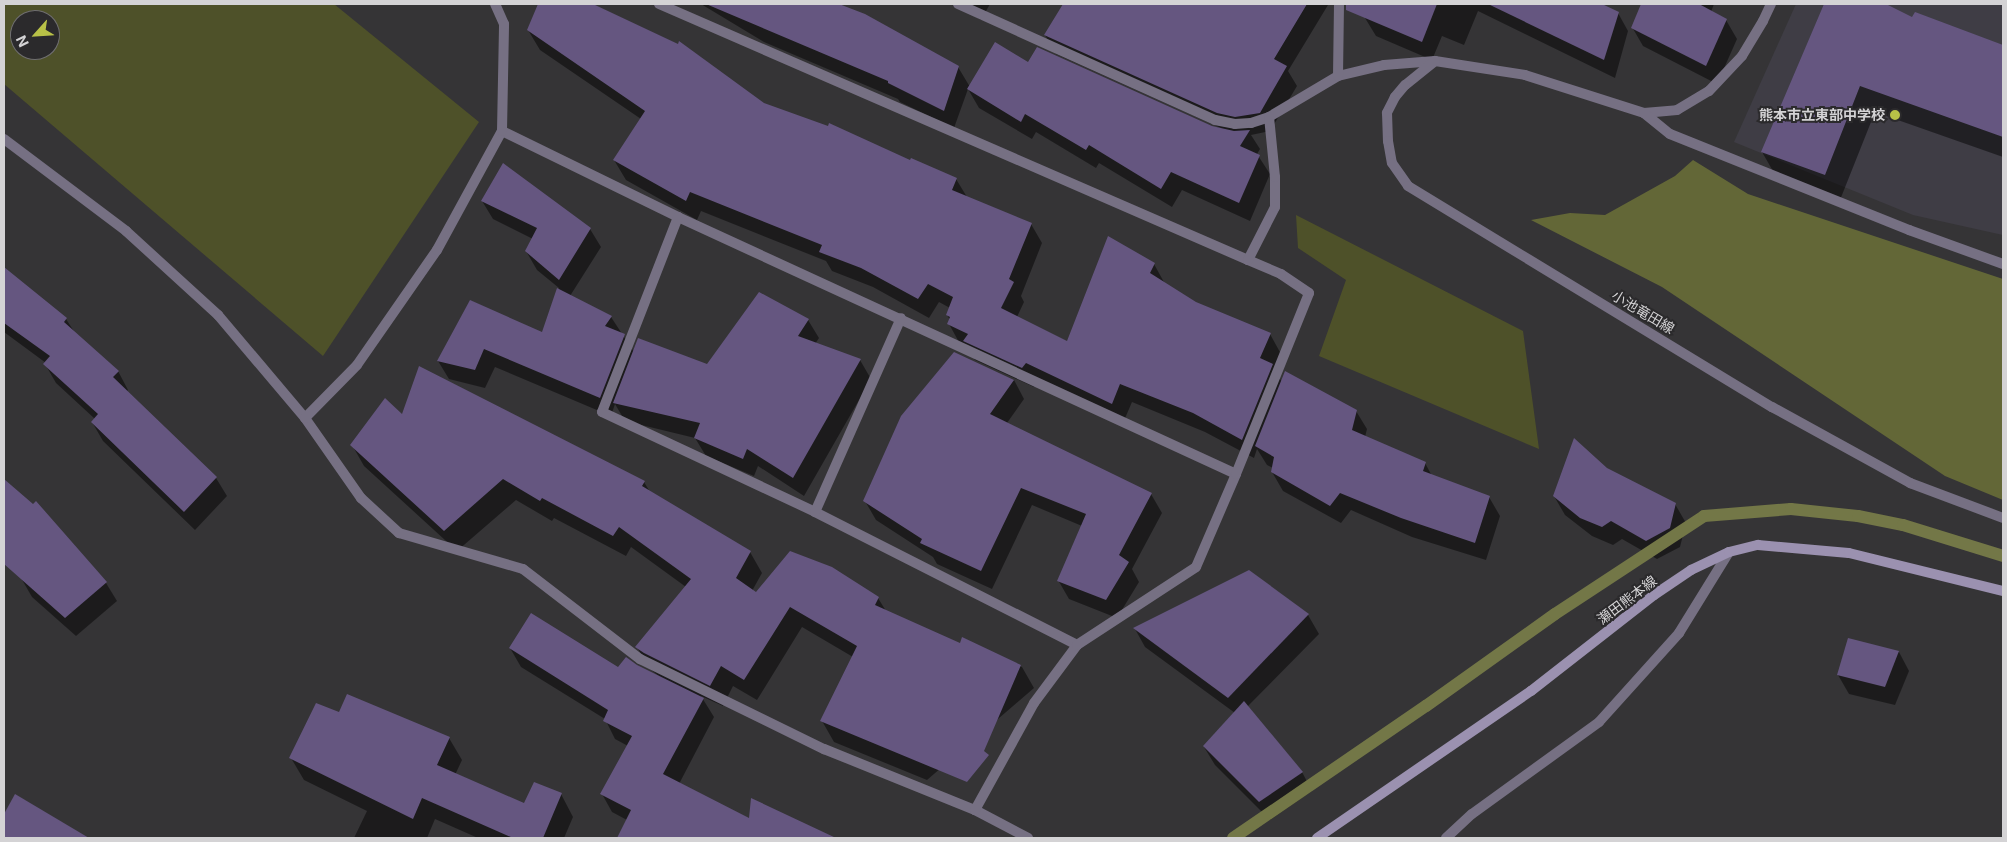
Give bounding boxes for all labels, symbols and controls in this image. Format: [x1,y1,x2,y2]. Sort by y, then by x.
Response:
north arrow [10,10,60,60]
text: N [12,33,32,50]
place label: 熊本市立東部中学校 [1759,107,1885,123]
marker: 熊本市立東部中学校 [1889,109,1901,121]
street label: 小池竜田線 [1609,287,1677,337]
street label: 瀬田熊本線 [1594,572,1660,628]

